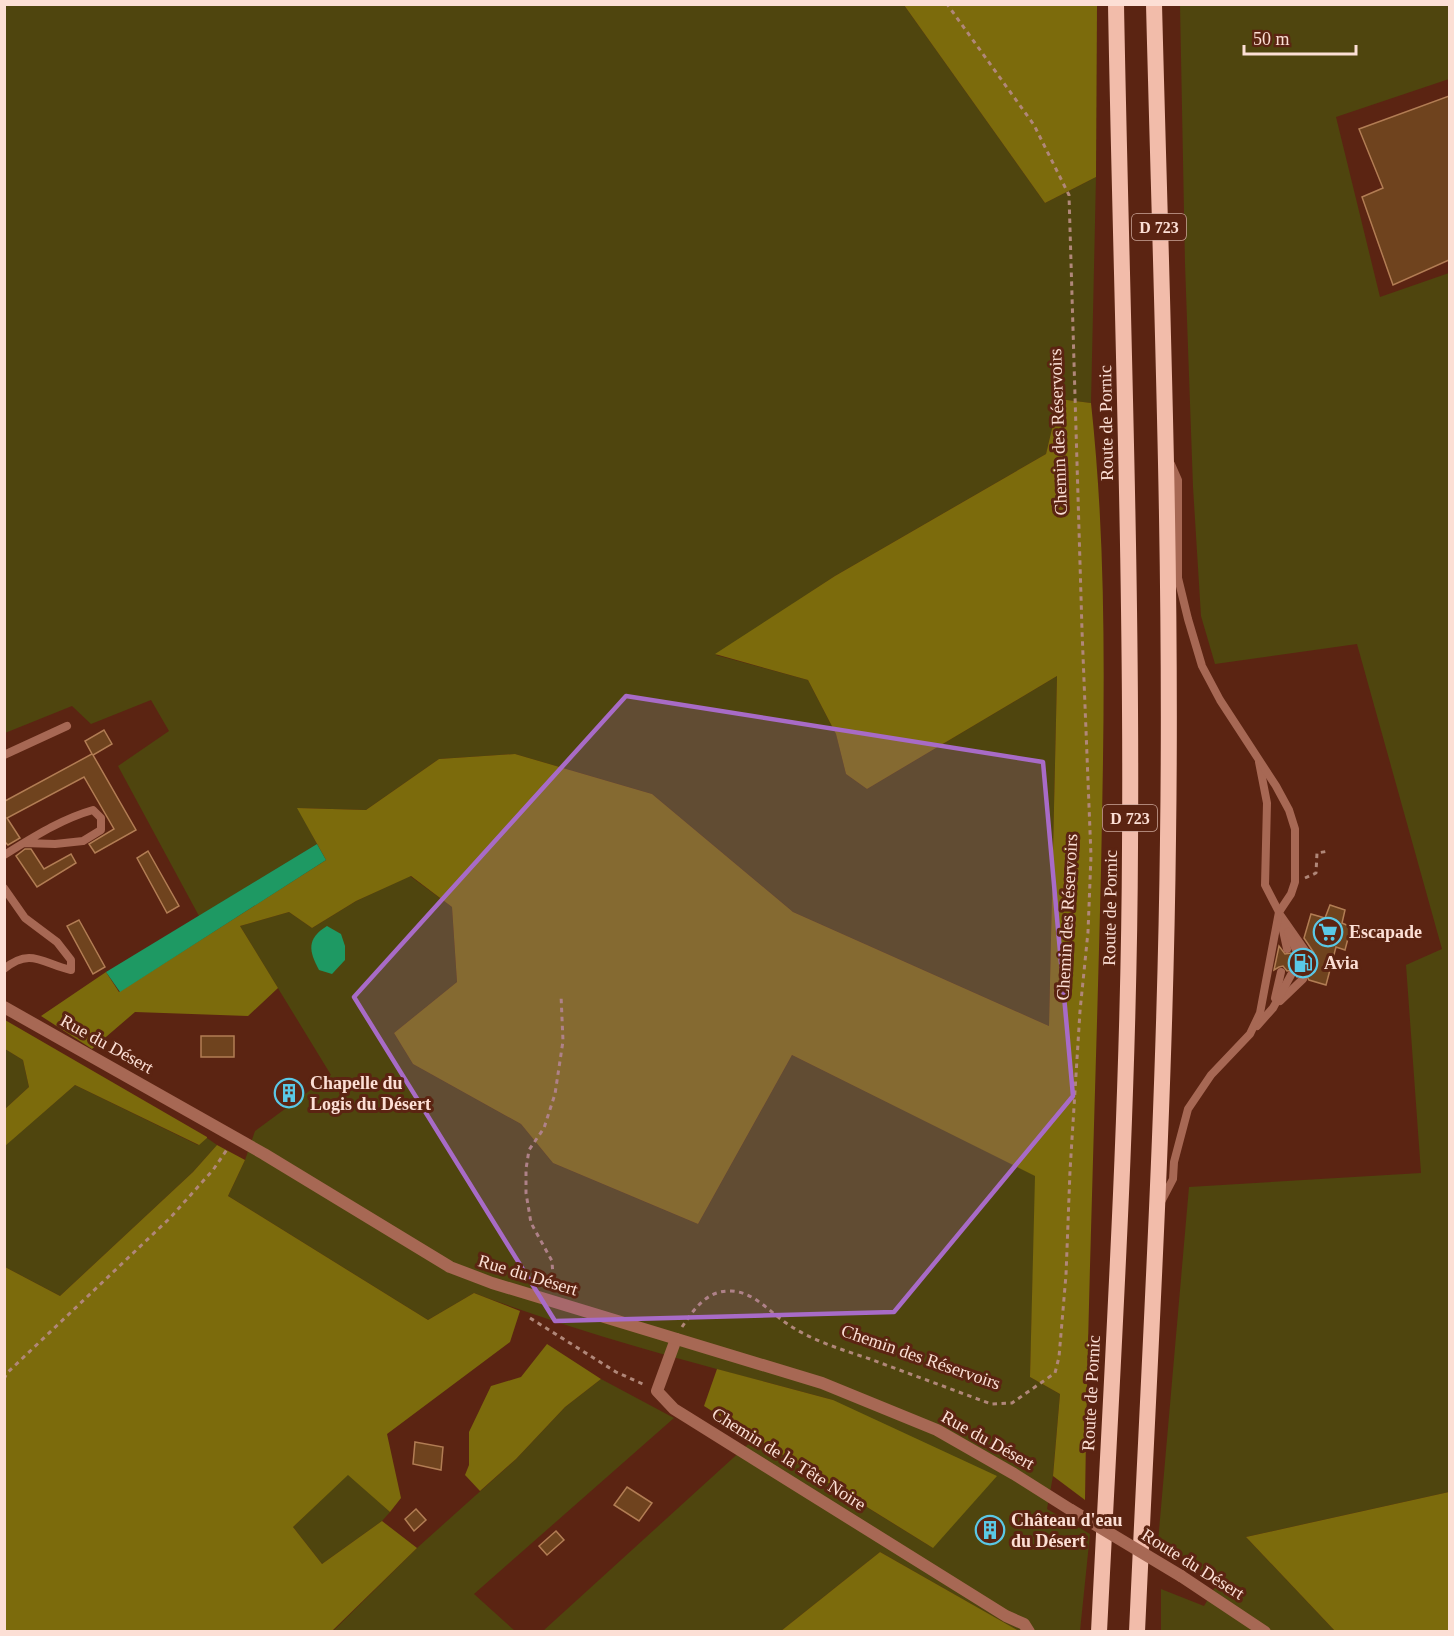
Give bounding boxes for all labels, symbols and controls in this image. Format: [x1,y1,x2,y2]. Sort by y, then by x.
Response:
scale bar [1244,18,1356,56]
text: 50 m [1253,29,1290,49]
road number: D 723 [1132,214,1186,240]
street label: Chemin des Réservoirs [1045,348,1071,516]
street label: Route de Pornic [1095,365,1117,481]
road number: D 723 [1103,805,1157,831]
street label: Chemin des Réservoirs [1053,833,1081,1001]
street label: Route de Pornic [1099,850,1121,966]
supermarket icon: Escapade [1312,916,1344,948]
place label: Escapade [1349,922,1422,942]
fuel station icon: Avia [1287,947,1319,979]
place label: Avia [1324,953,1359,973]
street label: Rue du Désert [57,1010,157,1078]
place label: Chapelle du Logis du Désert [310,1073,431,1114]
building icon: Chapelle du Logis du Désert [273,1077,305,1109]
street label: Rue du Désert [476,1250,580,1300]
street label: Chemin des Réservoirs [839,1320,1003,1394]
street label: Route de Pornic [1078,1335,1104,1451]
street label: Chemin de la Tête Noire [708,1403,870,1515]
street label: Rue du Désert [938,1406,1038,1474]
place label: Château d'eau du Désert [1011,1510,1123,1551]
building icon: Château d'eau du Désert [974,1514,1006,1546]
street label: Route du Désert [1138,1525,1248,1603]

